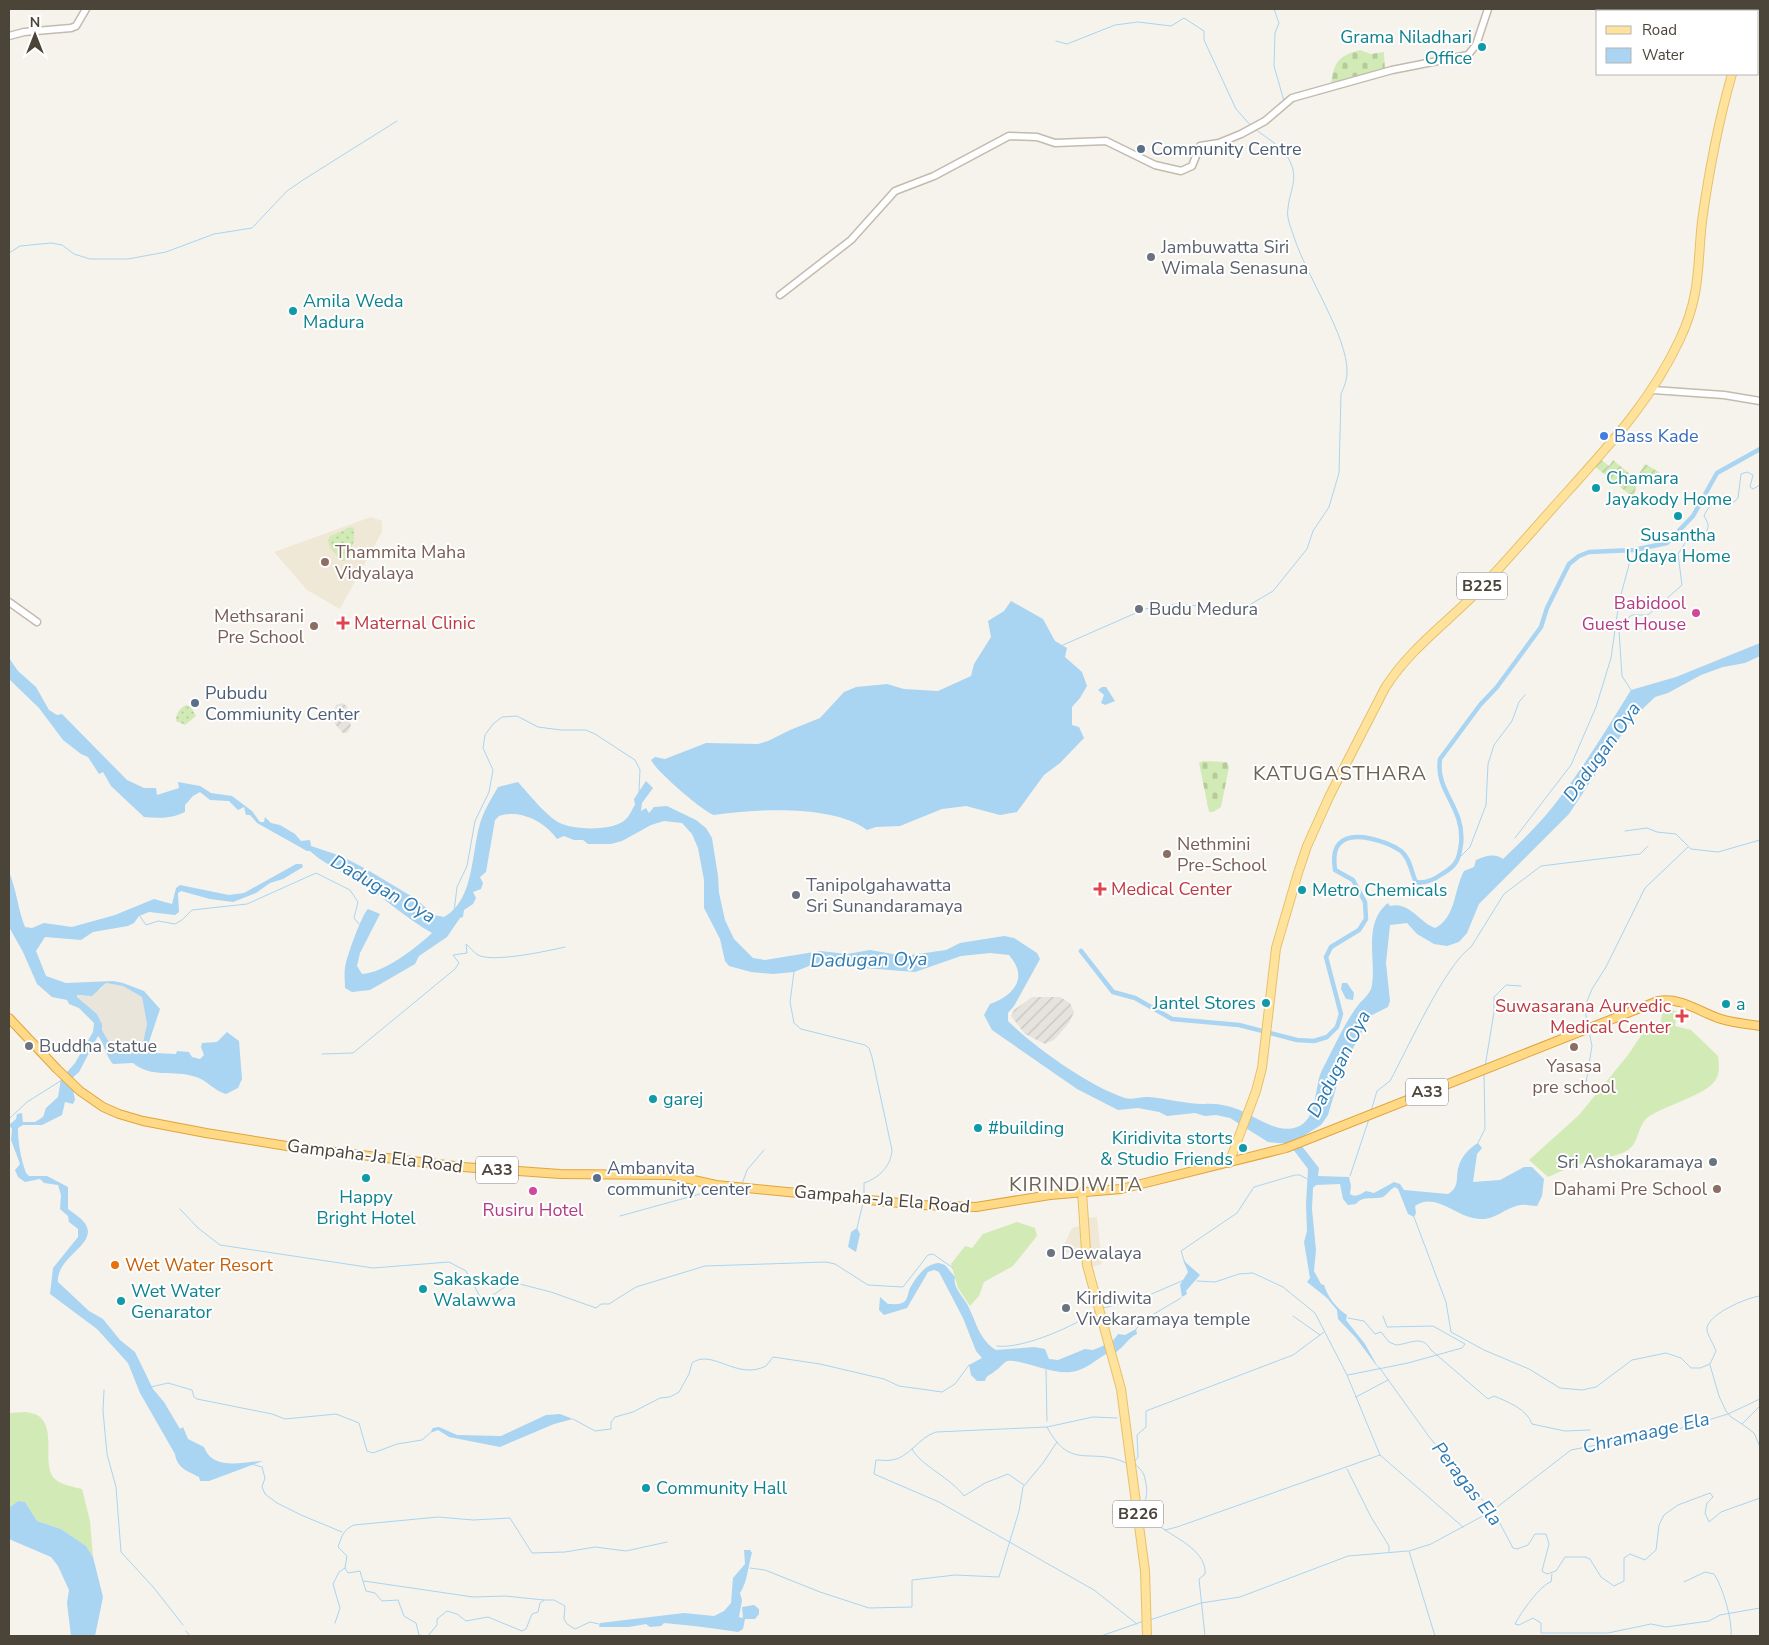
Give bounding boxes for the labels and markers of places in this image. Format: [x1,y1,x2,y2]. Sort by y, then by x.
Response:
place label: Grama Niladhari Office [1340,25,1472,70]
marker: Grama Niladhari Office [1476,41,1488,53]
place label: Community Centre [1151,137,1302,161]
marker: Community Centre [1135,143,1147,155]
place label: Jambuwatta Siri Wimala Senasuna [1160,235,1308,280]
marker: Jambuwatta Siri Wimala Senasuna [1145,251,1157,263]
place label: Amila Weda Madura [303,289,404,334]
marker: Amila Weda Madura [287,305,299,317]
place label: Bass Kade [1614,424,1699,448]
marker: Bass Kade [1598,430,1610,442]
place label: Chamara Jayakody Home [1605,466,1732,511]
marker: Chamara Jayakody Home [1590,482,1602,494]
marker: Susantha Udaya Home [1672,510,1684,522]
place label: Susantha Udaya Home [1626,523,1730,568]
place label: Thammita Maha Vidyalaya [334,540,466,585]
marker: Thammita Maha Vidyalaya [319,556,331,568]
place label: Babidool Guest House [1582,591,1687,636]
place label: Budu Medura [1149,597,1258,621]
marker: Budu Medura [1133,603,1145,615]
place label: Methsarani Pre School [214,604,305,649]
marker: Babidool Guest House [1690,607,1702,619]
place label: Maternal Clinic [354,611,475,635]
marker: Maternal Clinic [336,616,350,630]
marker: Methsarani Pre School [308,620,320,632]
place label: Pubudu Commiunity Center [205,681,360,726]
marker: Pubudu Commiunity Center [189,697,201,709]
place label: Nethmini Pre-School [1177,832,1267,877]
marker: Nethmini Pre-School [1161,848,1173,860]
place label: Tanipolgahawatta Sri Sunandaramaya [806,873,963,918]
place label: Medical Center [1111,877,1232,901]
place label: Metro Chemicals [1312,878,1447,902]
marker: Medical Center [1093,882,1107,896]
marker: Metro Chemicals [1296,884,1308,896]
marker: Tanipolgahawatta Sri Sunandaramaya [790,889,802,901]
place label: Jantel Stores [1152,991,1256,1015]
place label: a [1736,992,1746,1016]
place label: Suwasarana Aurvedic Medical Center [1495,994,1672,1039]
marker: Jantel Stores [1260,997,1272,1009]
marker: a [1720,998,1732,1010]
marker: Suwasarana Aurvedic Medical Center [1675,1009,1689,1023]
place label: Buddha statue [39,1034,157,1058]
marker: Buddha statue [23,1040,35,1052]
marker: Yasasa pre school [1568,1041,1580,1053]
place label: Yasasa pre school [1532,1054,1616,1099]
place label: garej [663,1087,703,1111]
marker: garej [647,1093,659,1105]
place label: #building [988,1116,1064,1140]
marker: #building [972,1122,984,1134]
place label: Kiridivita storts & Studio Friends [1100,1126,1233,1171]
marker: Kiridivita storts & Studio Friends [1237,1142,1249,1154]
place label: Sri Ashokaramaya [1557,1150,1703,1174]
place label: Ambanvita community center [607,1156,752,1201]
marker: Sri Ashokaramaya [1707,1156,1719,1168]
marker: Happy Bright Hotel [360,1172,372,1184]
marker: Ambanvita community center [591,1172,603,1184]
place label: Dahami Pre School [1553,1177,1708,1201]
marker: Dahami Pre School [1711,1183,1723,1195]
place label: Happy Bright Hotel [316,1185,416,1230]
marker: Rusiru Hotel [527,1185,539,1197]
place label: Rusiru Hotel [483,1198,584,1222]
place label: Dewalaya [1061,1241,1142,1265]
marker: Dewalaya [1045,1247,1057,1259]
place label: Wet Water Resort [125,1253,273,1277]
marker: Wet Water Resort [109,1259,121,1271]
place label: Sakaskade Walawwa [433,1267,519,1312]
place label: Wet Water Genarator [131,1279,221,1324]
marker: Sakaskade Walawwa [417,1283,429,1295]
place label: Kiridiwita Vivekaramaya temple [1075,1286,1250,1331]
marker: Wet Water Genarator [115,1295,127,1307]
marker: Kiridiwita Vivekaramaya temple [1060,1302,1072,1314]
place label: Community Hall [656,1476,788,1500]
marker: Community Hall [640,1482,652,1494]

